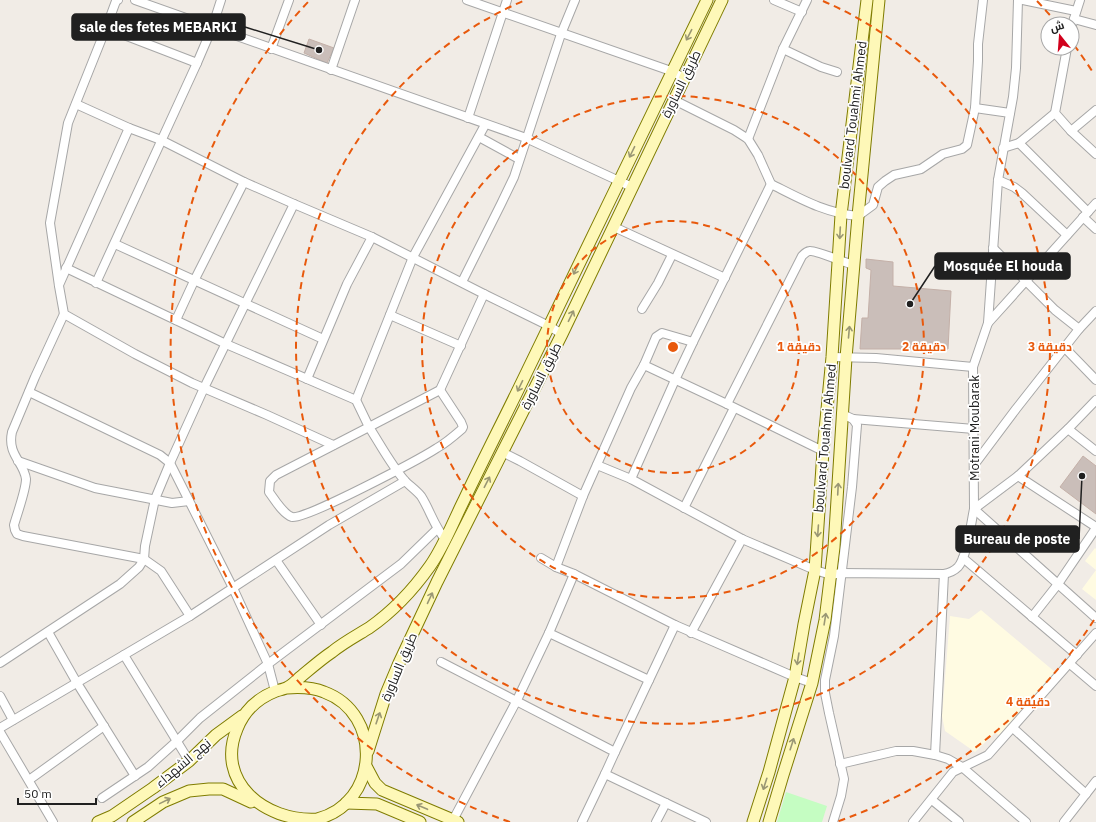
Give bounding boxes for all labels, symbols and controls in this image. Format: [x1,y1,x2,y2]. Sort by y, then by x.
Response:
callout: sale des fetes MEBARKI [72,14,245,40]
north arrow [1040,16,1080,56]
text: sale des fetes MEBARKI [79,18,237,36]
text: ش [1048,18,1066,35]
one-way arrow [685,29,693,41]
street label: boulvard Touahmi Ahmed [835,40,871,190]
street label: طريق الساورة [657,47,705,121]
one-way arrow [628,145,635,157]
one-way arrow [836,226,844,239]
callout: Mosquée El houda [935,253,1070,279]
text: Mosquée El houda [943,257,1063,275]
one-way arrow [572,263,579,275]
one-way arrow [568,310,575,322]
one-way arrow [845,326,852,339]
text: 1 دقيقة [777,339,821,354]
text: 2 دقيقة [902,339,946,354]
text: 3 دقيقة [1028,339,1072,354]
street label: طريق الساورة [517,340,565,412]
centre of rings [666,340,680,354]
street label: boulvard Touahmi Ahmed [810,363,840,513]
street label: Motrani Moubarak [966,375,983,481]
one-way arrow [516,380,523,392]
one-way arrow [484,476,491,488]
one-way arrow [834,483,841,496]
one-way arrow [814,524,821,537]
callout: Bureau de poste [956,526,1079,552]
text: Bureau de poste [964,530,1071,548]
one-way arrow [427,593,434,605]
one-way arrow [821,613,829,626]
street label: طريق الساورة [377,630,421,704]
one-way arrow [794,652,802,665]
text: 4 دقيقة [1006,694,1050,709]
one-way arrow [375,712,383,724]
street label: نهج الشهداء [152,735,214,791]
one-way arrow [789,738,796,751]
one-way arrow [761,778,768,791]
scale bar [18,780,96,806]
text: 50 m [24,786,52,801]
one-way arrow [159,797,171,804]
one-way arrow [417,802,429,810]

